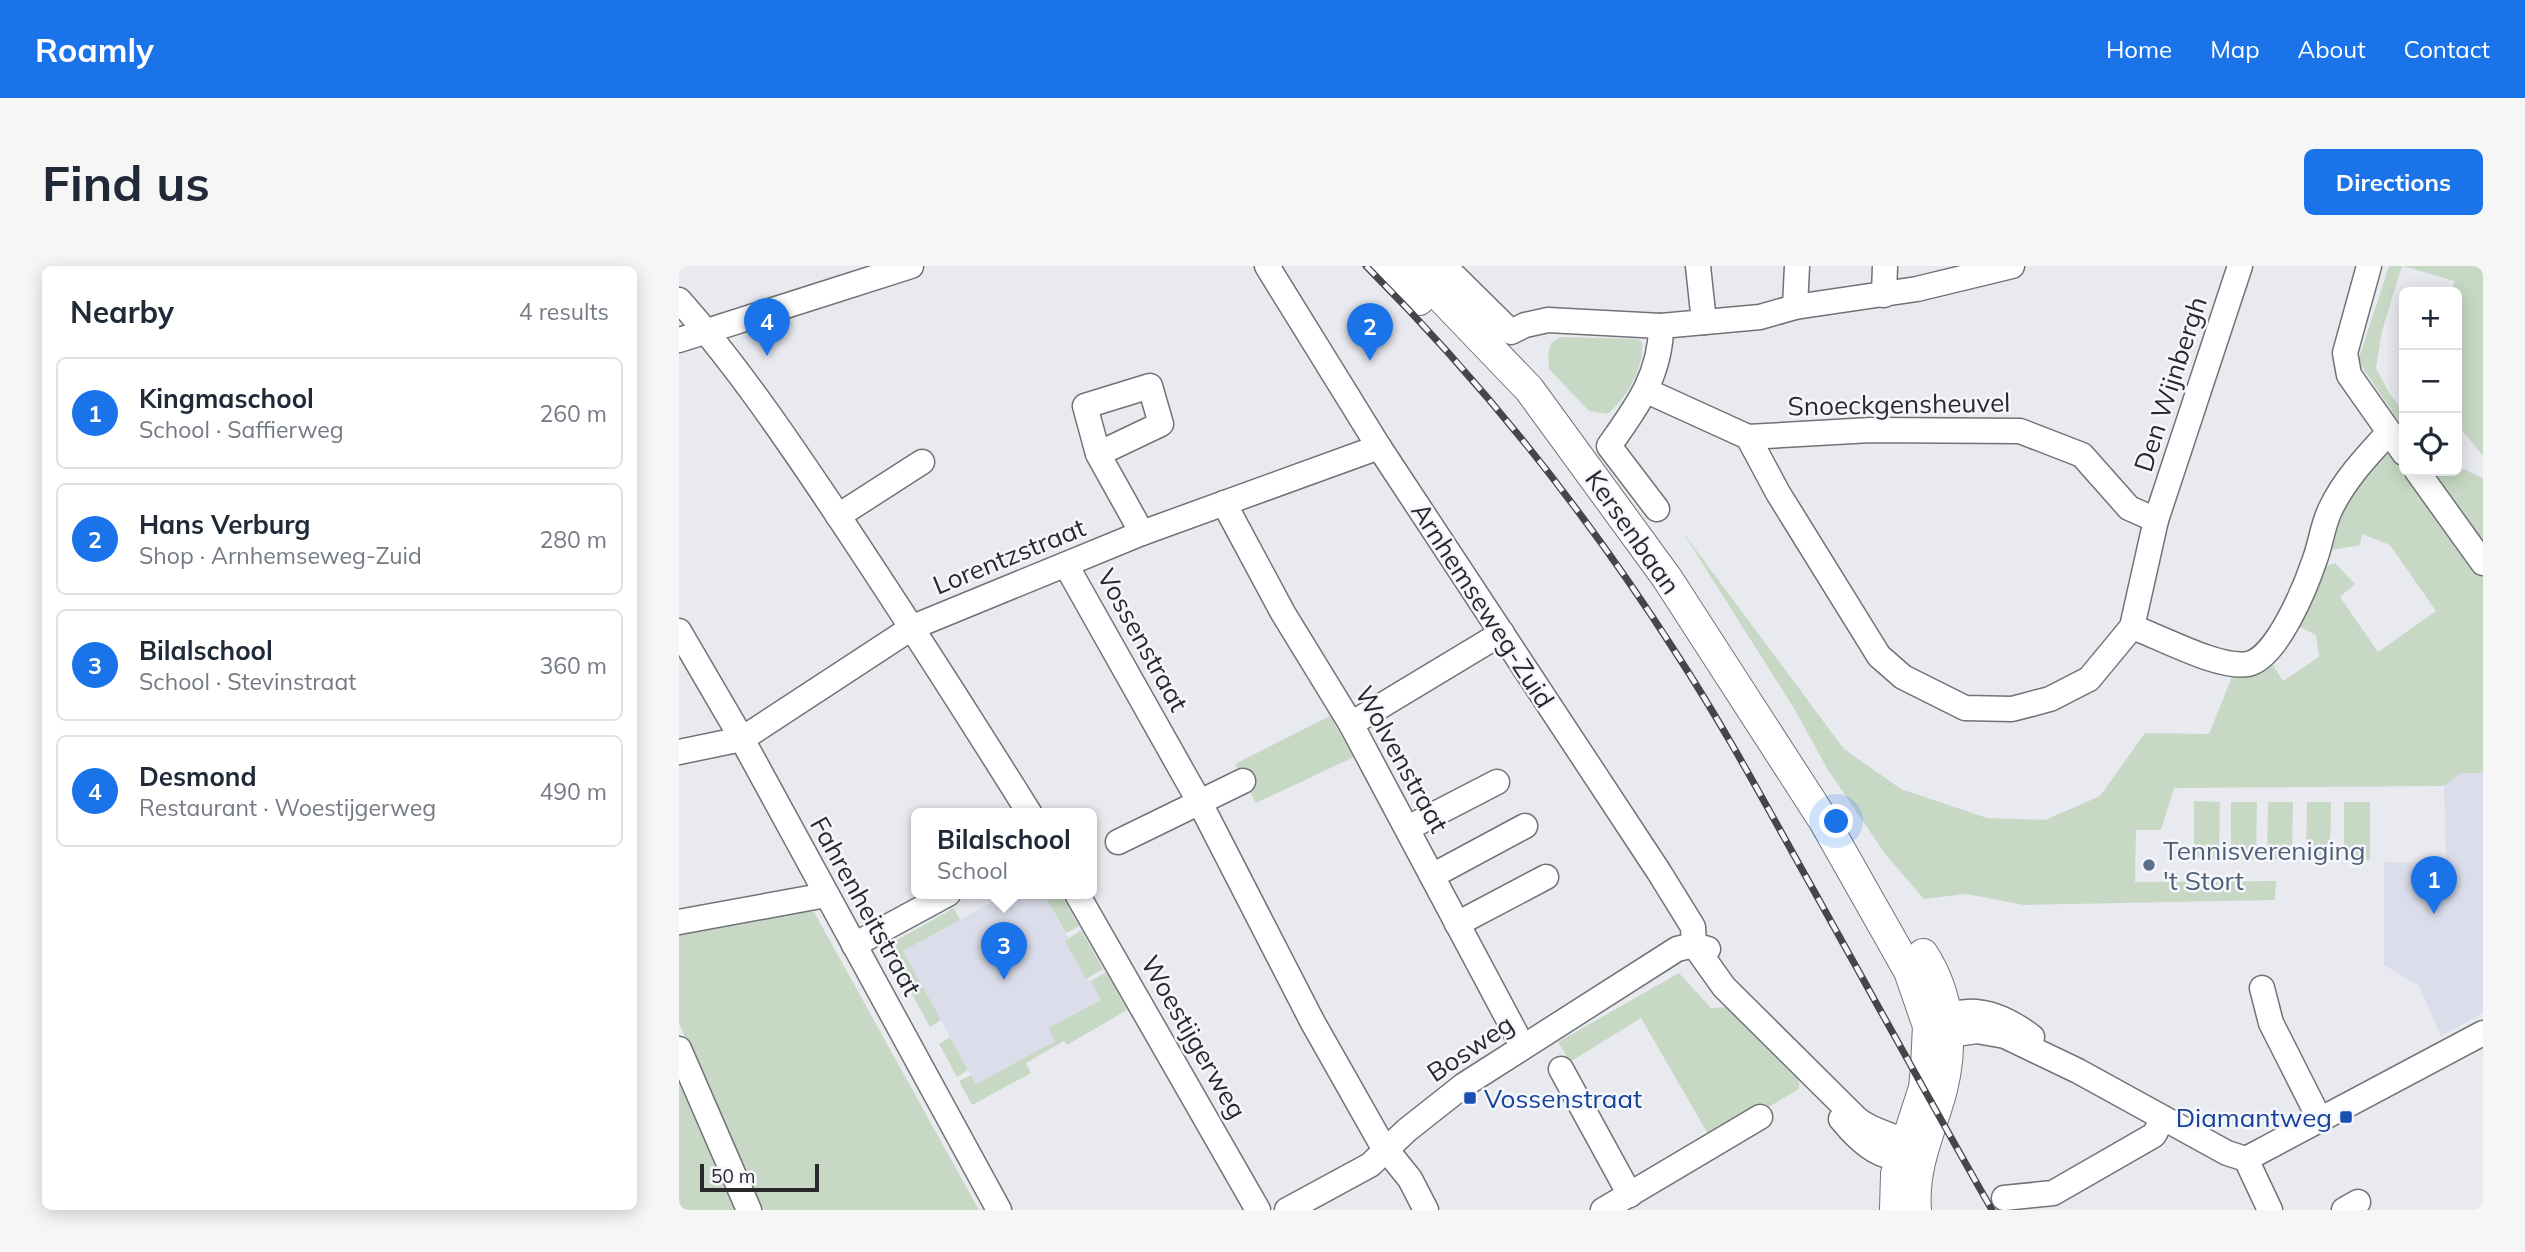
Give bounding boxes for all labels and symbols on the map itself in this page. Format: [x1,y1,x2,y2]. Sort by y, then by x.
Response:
street label: Den Wijnbergh [2126,292,2214,476]
pin: 4 [744,298,790,356]
pin: 2 [1347,303,1393,361]
street label: Snoeckgensheuvel [1787,386,2011,422]
street label: Kersenbaan [1578,464,1688,600]
street label: Arnhemseweg-Zuid [1404,496,1562,714]
street label: Lorentzstraat [928,510,1090,602]
street label: Vossenstraat [1090,563,1196,717]
street label: Wolvenstraat [1348,680,1456,838]
your location [1819,804,1853,838]
street label: Fahrenheitstraat [803,811,929,1001]
place label: Tennisvereniging 't Stort [2163,834,2366,897]
pin: 1 [2411,856,2457,914]
marker: Tennisvereniging 't Stort [2141,857,2157,873]
pin: 3 [981,922,1027,980]
street label: Woestijgerweg [1134,950,1254,1124]
street label: Bosweg [1420,1007,1520,1089]
place label: Vossenstraat [1484,1082,1642,1115]
marker: Vossenstraat [1462,1090,1478,1106]
place label: Diamantweg [2176,1101,2332,1134]
marker: Diamantweg [2338,1109,2354,1125]
scale bar [700,1161,819,1193]

